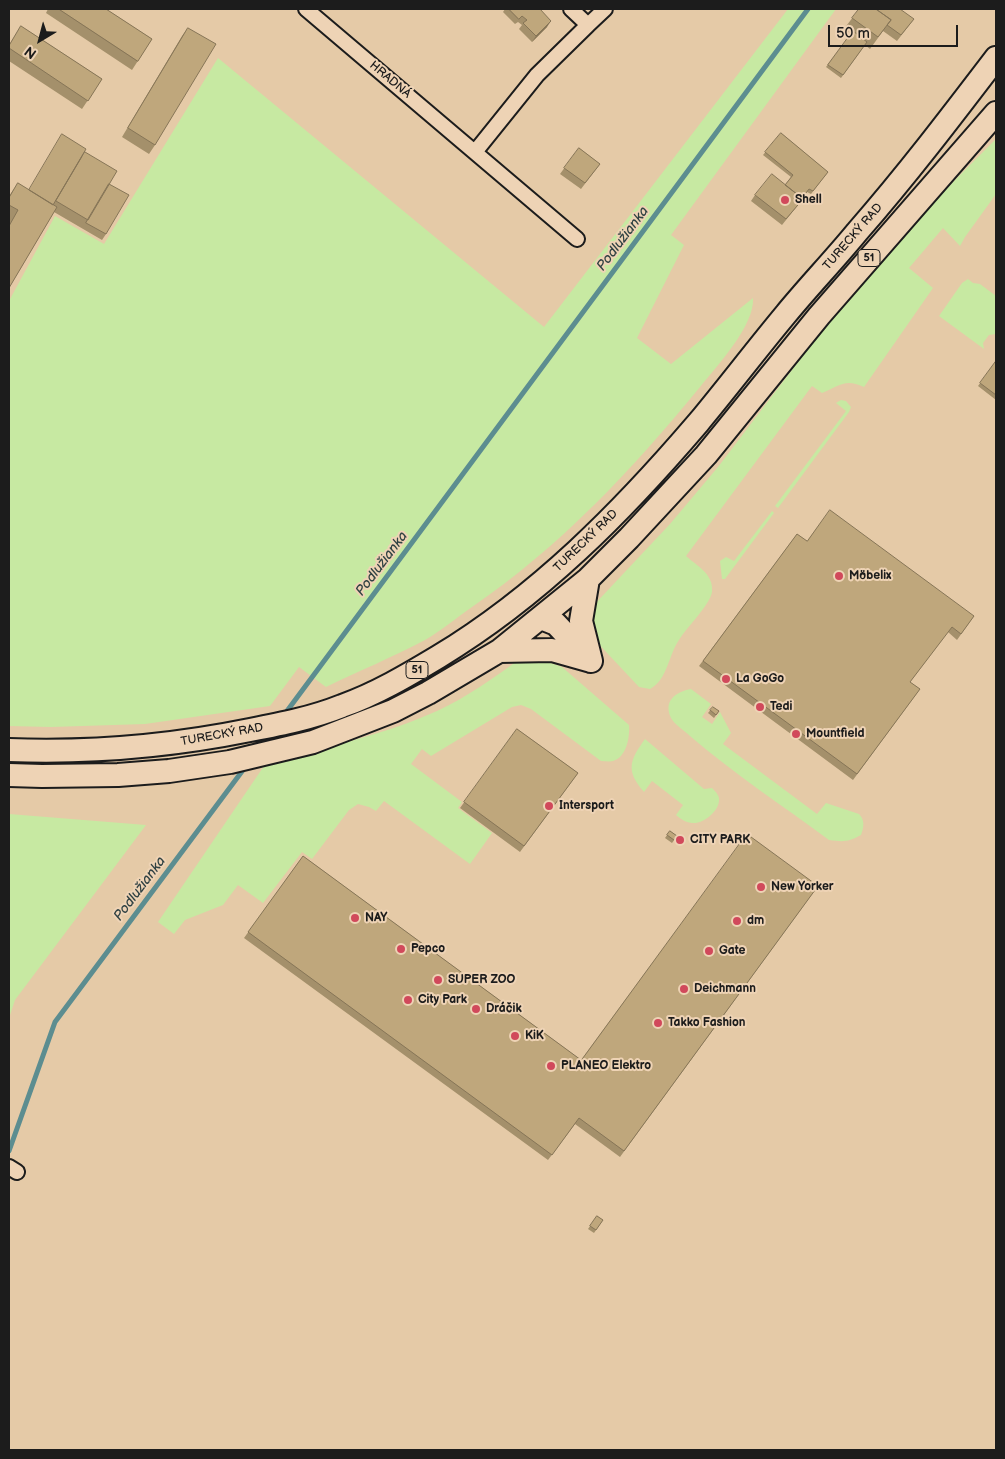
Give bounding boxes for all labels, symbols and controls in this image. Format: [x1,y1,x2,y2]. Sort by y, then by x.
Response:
north arrow [15,15,65,65]
scale bar [830,15,960,47]
text: 50 m [836,24,870,43]
text: N [21,42,40,62]
street label: HRADNÁ [366,58,414,102]
place label: Shell [795,193,822,207]
marker: Shell [779,194,791,206]
street label: TURECKÝ RAD [820,201,886,273]
water label: Podlužianka [593,204,653,274]
road number: 51 [858,250,880,266]
street label: TURECKÝ RAD [551,507,621,575]
water label: Podlužianka [352,529,412,599]
place label: Möbelix [849,569,891,583]
marker: Möbelix [833,570,845,582]
road number: 51 [406,662,428,678]
place label: La GoGo [736,672,784,686]
marker: La GoGo [720,673,732,685]
place label: Tedi [770,700,792,714]
marker: Tedi [754,701,766,713]
street label: TURECKÝ RAD [180,721,264,749]
place label: Mountfield [806,727,864,741]
marker: Mountfield [790,728,802,740]
place label: Intersport [559,799,614,813]
marker: Intersport [543,800,555,812]
place label: CITY PARK [690,833,750,847]
marker: CITY PARK [674,834,686,846]
water label: Podlužianka [110,854,170,924]
place label: New Yorker [771,880,834,894]
marker: New Yorker [755,881,767,893]
place label: NAY [365,911,387,925]
marker: NAY [349,912,361,924]
place label: dm [747,914,764,928]
marker: dm [731,915,743,927]
place label: Pepco [411,942,445,956]
marker: Pepco [395,943,407,955]
place label: Gate [719,944,745,958]
marker: Gate [703,945,715,957]
place label: SUPER ZOO [448,973,515,987]
marker: SUPER ZOO [432,974,444,986]
place label: Deichmann [694,982,756,996]
marker: Deichmann [678,983,690,995]
place label: City Park [418,993,467,1007]
marker: City Park [402,994,414,1006]
place label: Dráčik [486,1002,522,1016]
marker: Dráčik [470,1003,482,1015]
place label: Takko Fashion [668,1016,746,1030]
marker: Takko Fashion [652,1017,664,1029]
place label: KiK [525,1029,544,1043]
marker: KiK [509,1030,521,1042]
place label: PLANEO Elektro [561,1059,651,1073]
marker: PLANEO Elektro [545,1060,557,1072]

